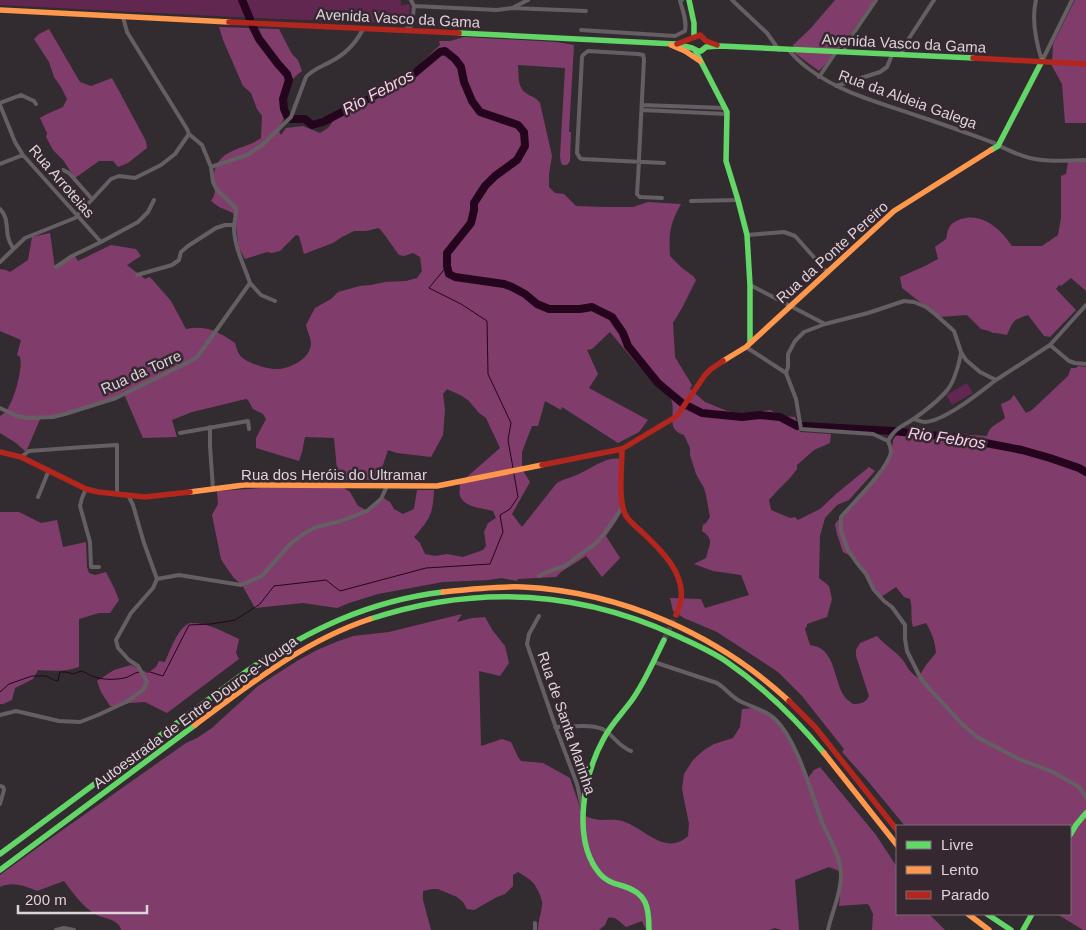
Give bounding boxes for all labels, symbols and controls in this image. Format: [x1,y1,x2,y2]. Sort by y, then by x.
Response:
street label: Avenida Vasco da Gama [315,5,481,31]
street label: Avenida Vasco da Gama [821,30,987,56]
water label: Rio Febros [339,66,417,118]
street label: Rua da Aldeia Galega [837,66,980,132]
street label: Rua Arroteias [26,141,98,221]
street label: Rua da Ponte Pereiro [773,197,891,307]
street label: Rua da Torre [98,347,184,397]
water label: Rio Febros [907,424,987,452]
street label: Rua dos Heróis do Ultramar [241,466,427,483]
street label: Autoestrada de Entre Douro-e-Vouga [90,632,301,792]
street label: Rua de Santa Marinha [535,649,600,797]
legend [896,825,1071,915]
text: Livre [941,836,974,853]
text: Lento [941,861,979,878]
scale bar [18,882,146,914]
text: Parado [941,886,989,903]
text: 200 m [25,891,67,908]

